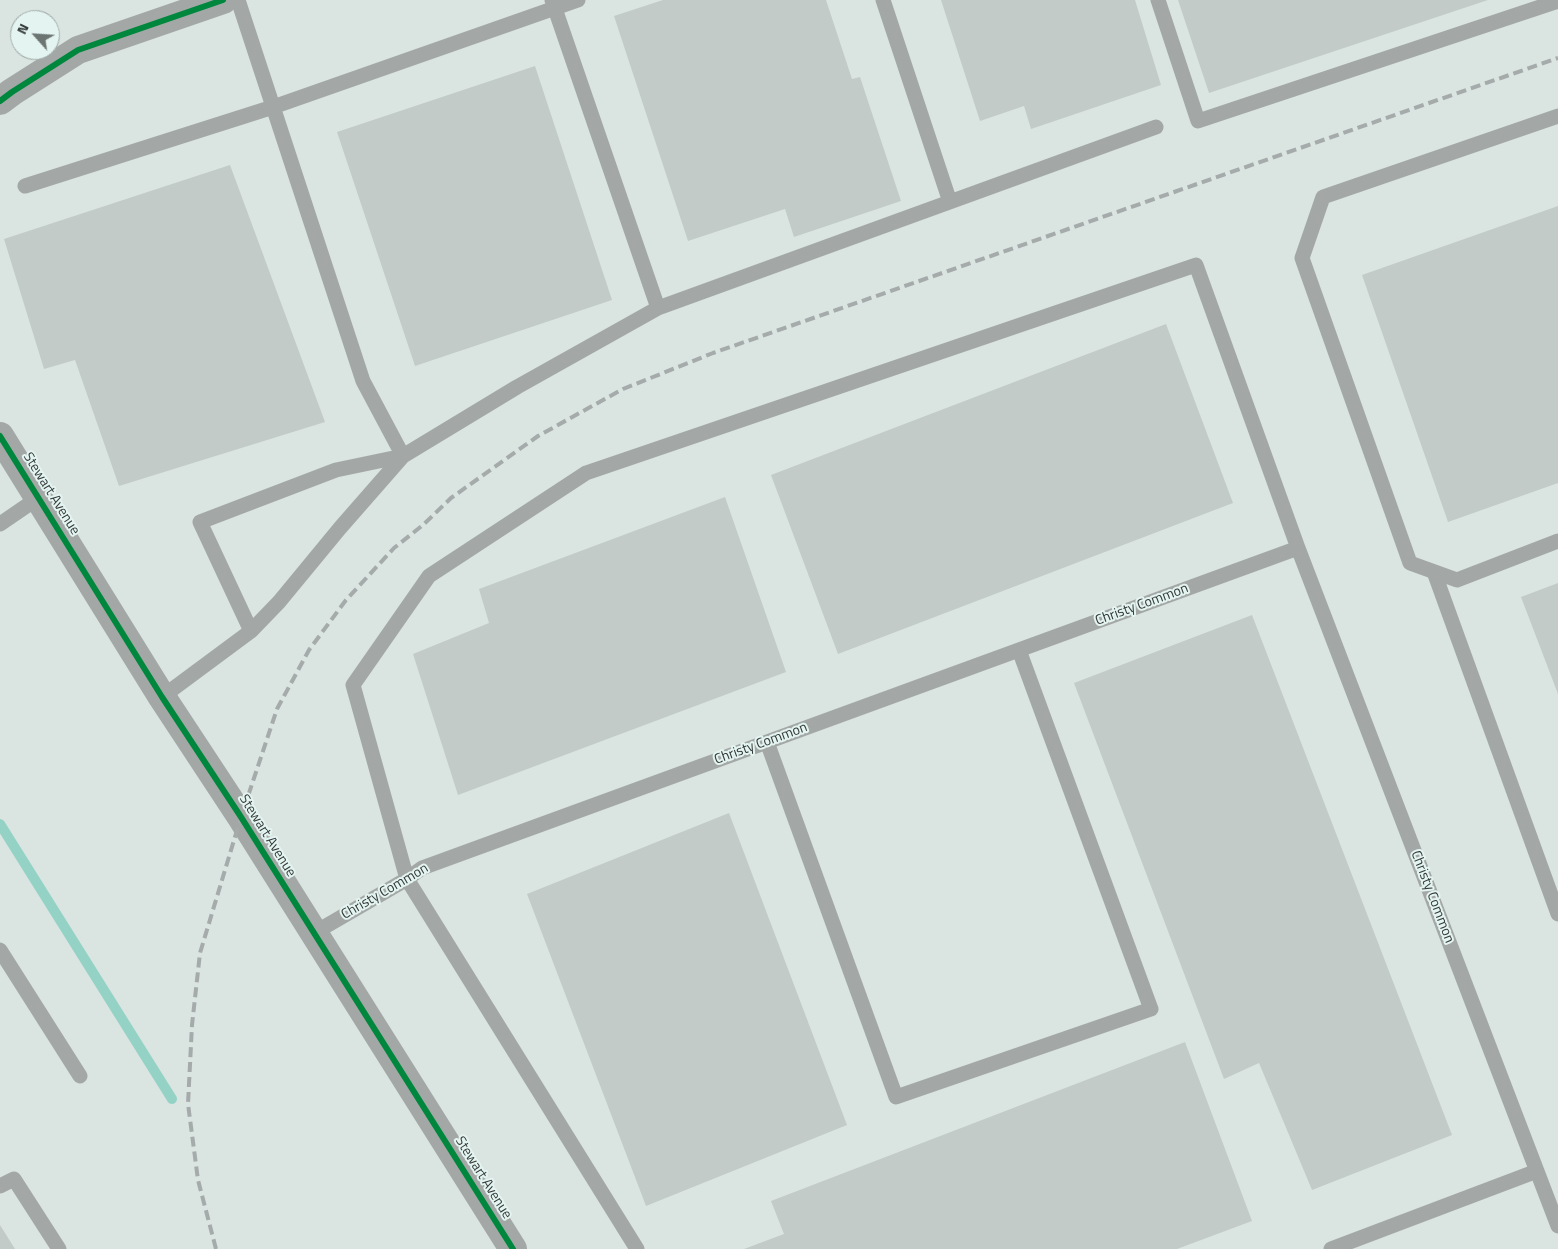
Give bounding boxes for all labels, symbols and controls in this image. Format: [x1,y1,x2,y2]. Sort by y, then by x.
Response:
north arrow [10,10,60,60]
text: N [10,20,34,38]
street label: Stewart Avenue [19,450,83,538]
street label: Christy Common [1093,580,1191,630]
street label: Christy Common [712,719,810,769]
street label: Stewart Avenue [235,792,299,880]
street label: Christy Common [1407,848,1457,946]
street label: Christy Common [339,860,431,924]
street label: Stewart Avenue [451,1134,515,1222]

